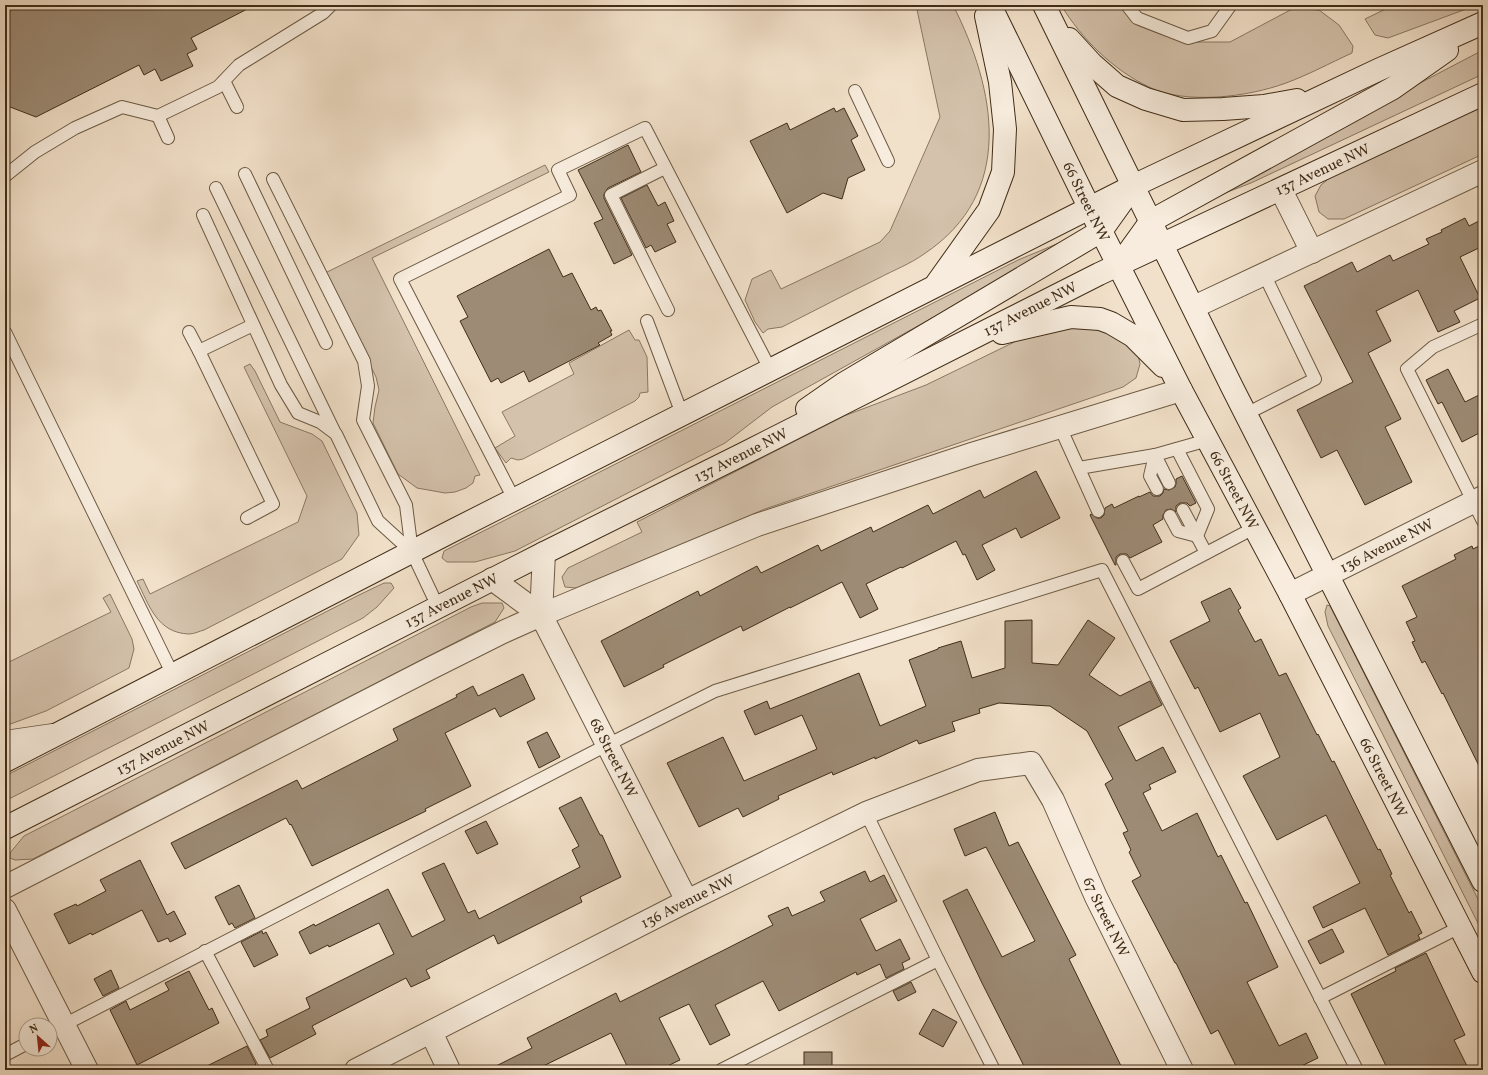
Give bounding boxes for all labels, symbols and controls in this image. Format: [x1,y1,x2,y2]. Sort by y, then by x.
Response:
street label: 137 Avenue NW [1272,139,1374,202]
street label: 66 Street NW [1057,159,1114,246]
street label: 137 Avenue NW [980,278,1081,343]
street label: 137 Avenue NW [691,424,792,489]
street label: 66 Street NW [1203,447,1263,534]
street label: 136 Avenue NW [1337,514,1438,579]
street label: 137 Avenue NW [402,569,502,634]
street label: 68 Street NW [583,715,642,802]
street label: 137 Avenue NW [113,716,214,781]
street label: 66 Street NW [1353,735,1411,821]
street label: 136 Avenue NW [638,870,739,935]
street label: 67 Street NW [1077,874,1133,961]
north arrow [18,1017,58,1057]
text: N [27,1021,41,1038]

